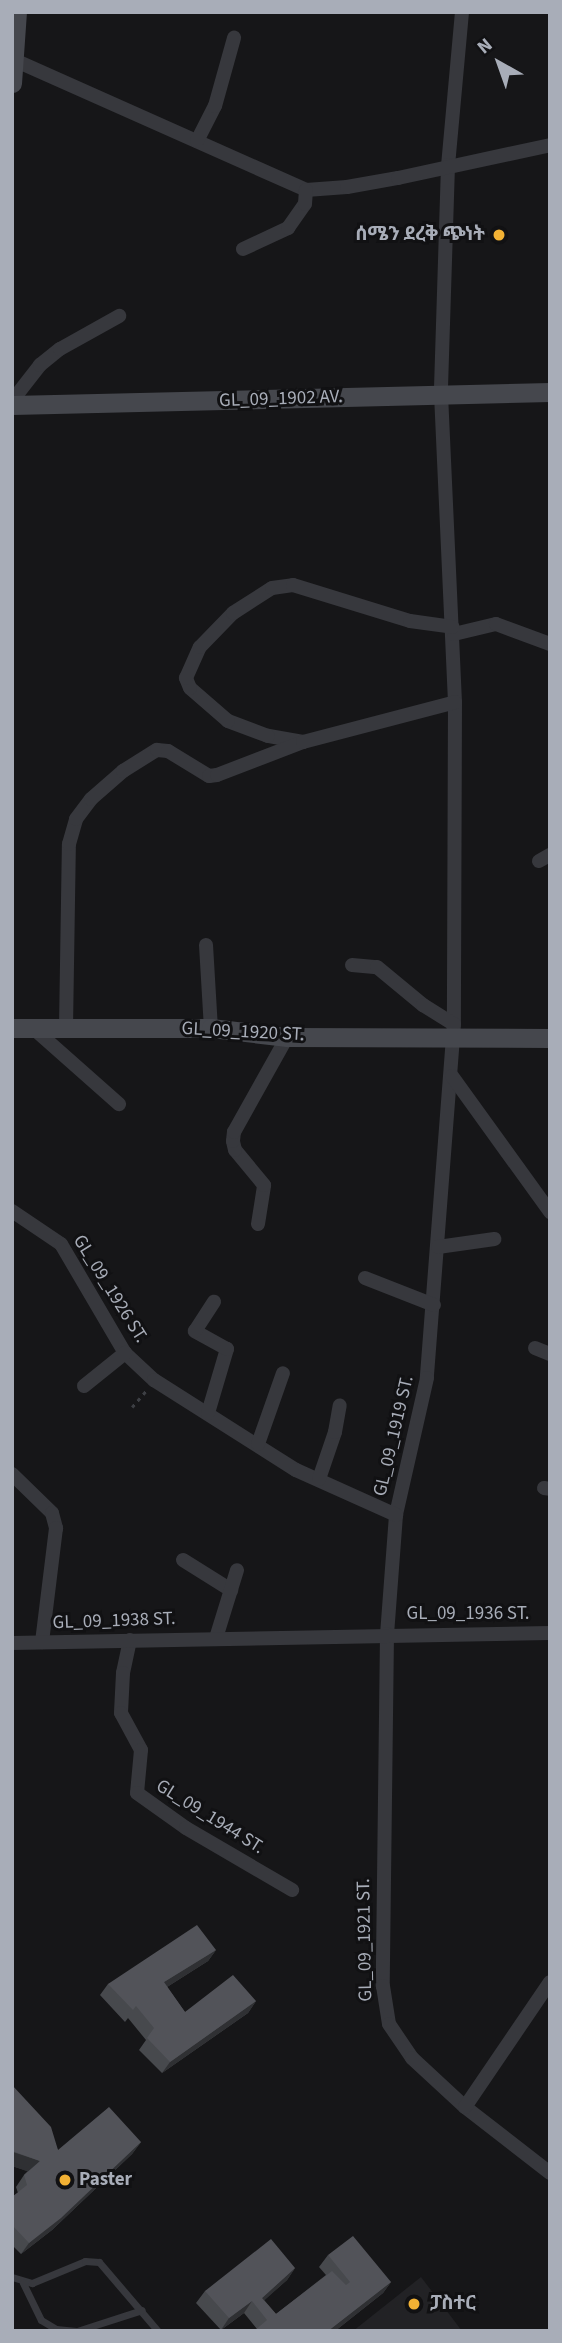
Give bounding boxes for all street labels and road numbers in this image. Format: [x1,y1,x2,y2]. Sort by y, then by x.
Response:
street label: GL_09_1902 AV. [219,385,343,413]
street label: GL_09_1920 ST. [181,1017,305,1047]
street label: GL_09_1926 ST. [68,1231,152,1347]
street label: GL_09_1919 ST. [369,1373,419,1499]
street label: GL_09_1936 ST. [406,1603,530,1625]
street label: GL_09_1938 ST. [52,1607,176,1635]
street label: GL_09_1944 ST. [152,1775,268,1859]
street label: GL_09_1921 ST. [353,1878,377,2002]

